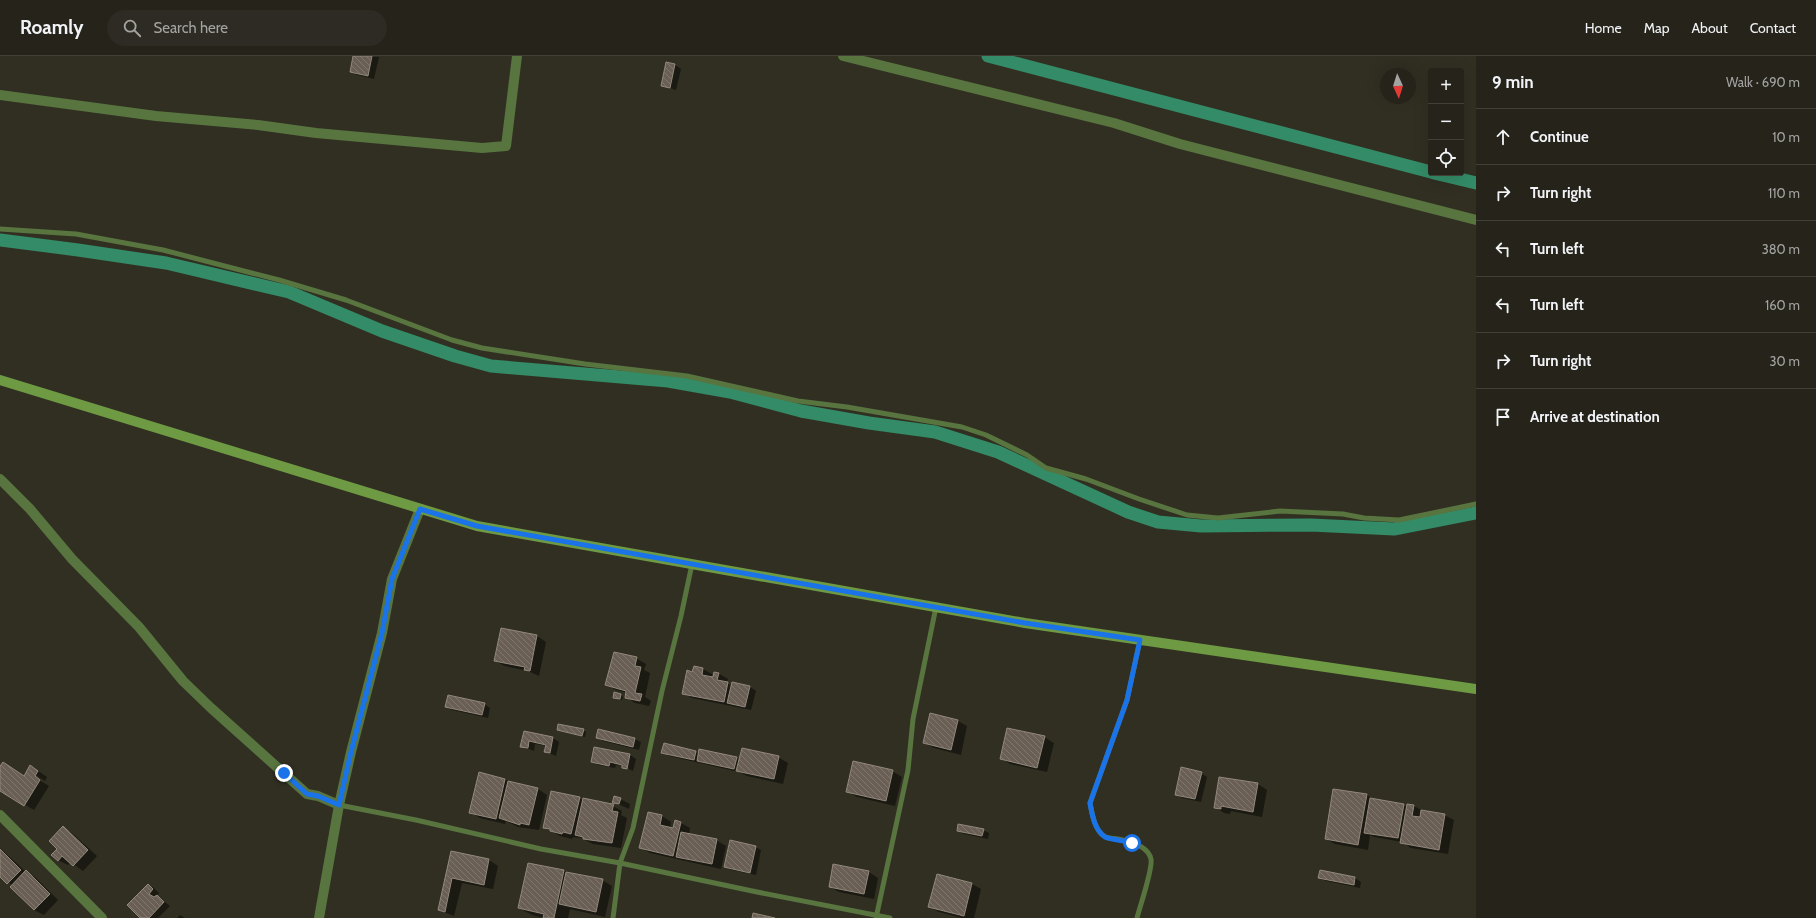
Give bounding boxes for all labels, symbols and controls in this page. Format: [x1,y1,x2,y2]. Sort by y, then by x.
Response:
search box [107,10,387,46]
text: Roamly [20,16,83,39]
icon: search [121,17,143,39]
text: Search here [153,19,228,37]
text: Home [1585,19,1622,37]
text: Map [1644,19,1669,37]
text: About [1691,19,1728,37]
text: Contact [1750,19,1796,37]
north arrow [1380,68,1416,104]
map controls [1428,68,1464,176]
button: + [1428,68,1464,104]
text: 9 min [1492,72,1534,92]
text: Walk · 690 m [1726,74,1800,90]
button: − [1428,104,1464,140]
icon: ahead [1492,126,1514,148]
text: Continue [1530,128,1589,146]
text: 10 m [1772,129,1800,145]
button: locate [1428,140,1464,176]
icon: right [1492,182,1514,204]
text: Turn right [1530,184,1591,202]
text: 110 m [1768,185,1800,201]
icon: left [1492,238,1514,260]
text: Turn left [1530,240,1584,258]
text: 380 m [1762,241,1800,257]
icon: left [1492,294,1514,316]
text: Turn left [1530,296,1584,314]
text: 160 m [1765,297,1800,313]
icon: right [1492,350,1514,372]
text: Turn right [1530,352,1591,370]
text: 30 m [1770,353,1800,369]
icon: arrive [1492,406,1514,428]
text: Arrive at destination [1530,408,1660,426]
route end [275,764,293,782]
route start [1123,834,1141,852]

